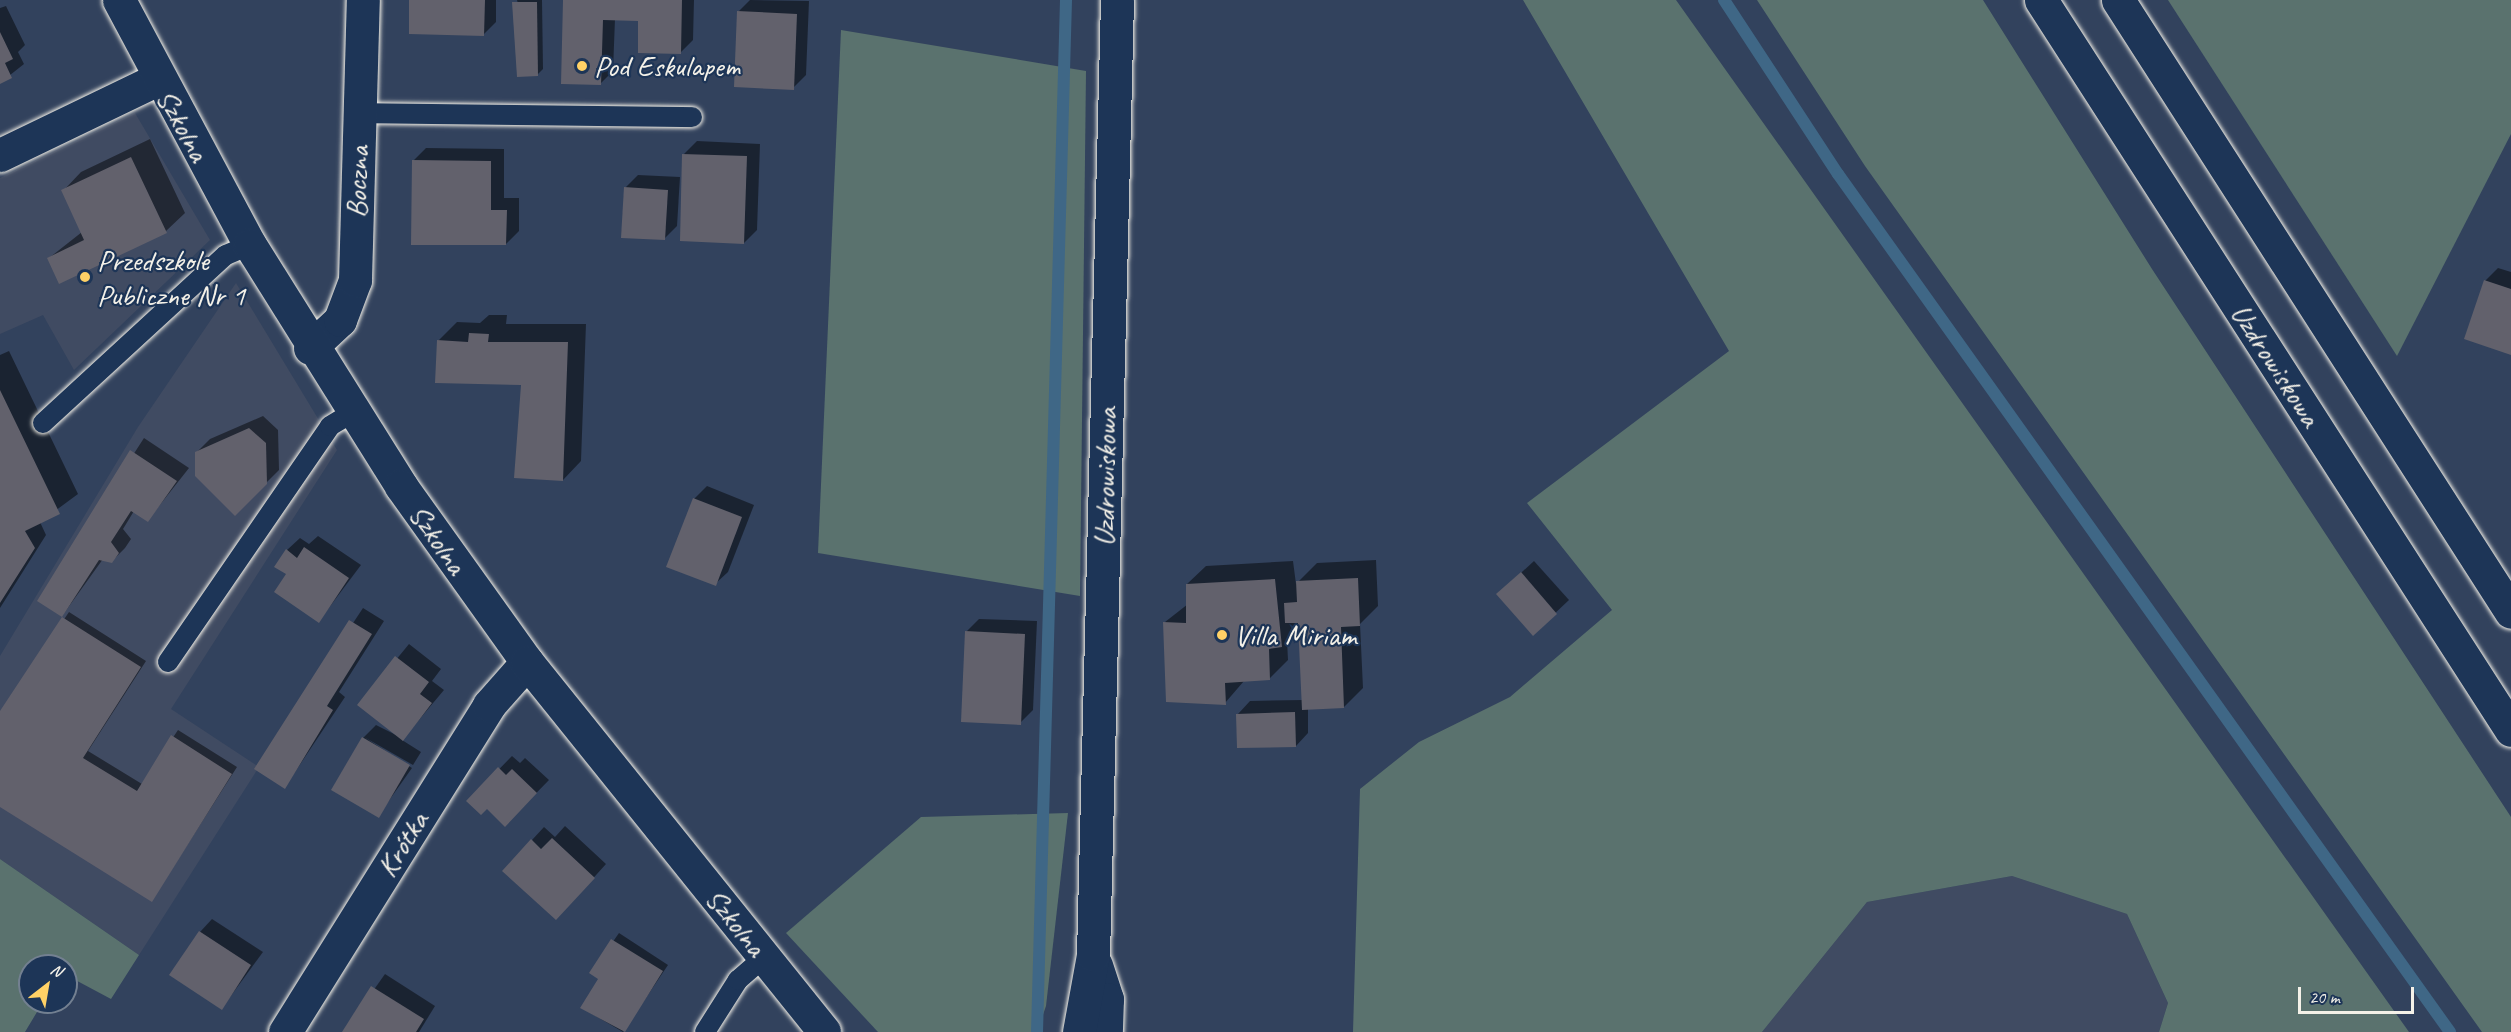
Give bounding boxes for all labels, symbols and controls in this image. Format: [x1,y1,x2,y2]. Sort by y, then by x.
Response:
place label: Pod Eskulapem [594,48,741,84]
marker: Pod Eskulapem [575,59,589,73]
street label: Szkolna [149,83,217,167]
street label: Boczna [338,145,376,219]
place label: Przedszkole Publiczne Nr 1 [97,242,245,312]
marker: Przedszkole Publiczne Nr 1 [78,270,92,284]
street label: Uzdrowiskowa [2223,297,2329,433]
street label: Uzdrowiskowa [1086,407,1124,547]
street label: Szkolna [401,497,475,581]
place label: Villa Miriam [1234,617,1358,653]
marker: Villa Miriam [1215,628,1229,642]
street label: Krótka [368,805,436,883]
street label: Szkolna [698,881,774,963]
north arrow [18,954,78,1014]
text: N [47,959,66,981]
scale bar [2301,975,2416,1013]
text: 20 m [2309,986,2340,1008]

